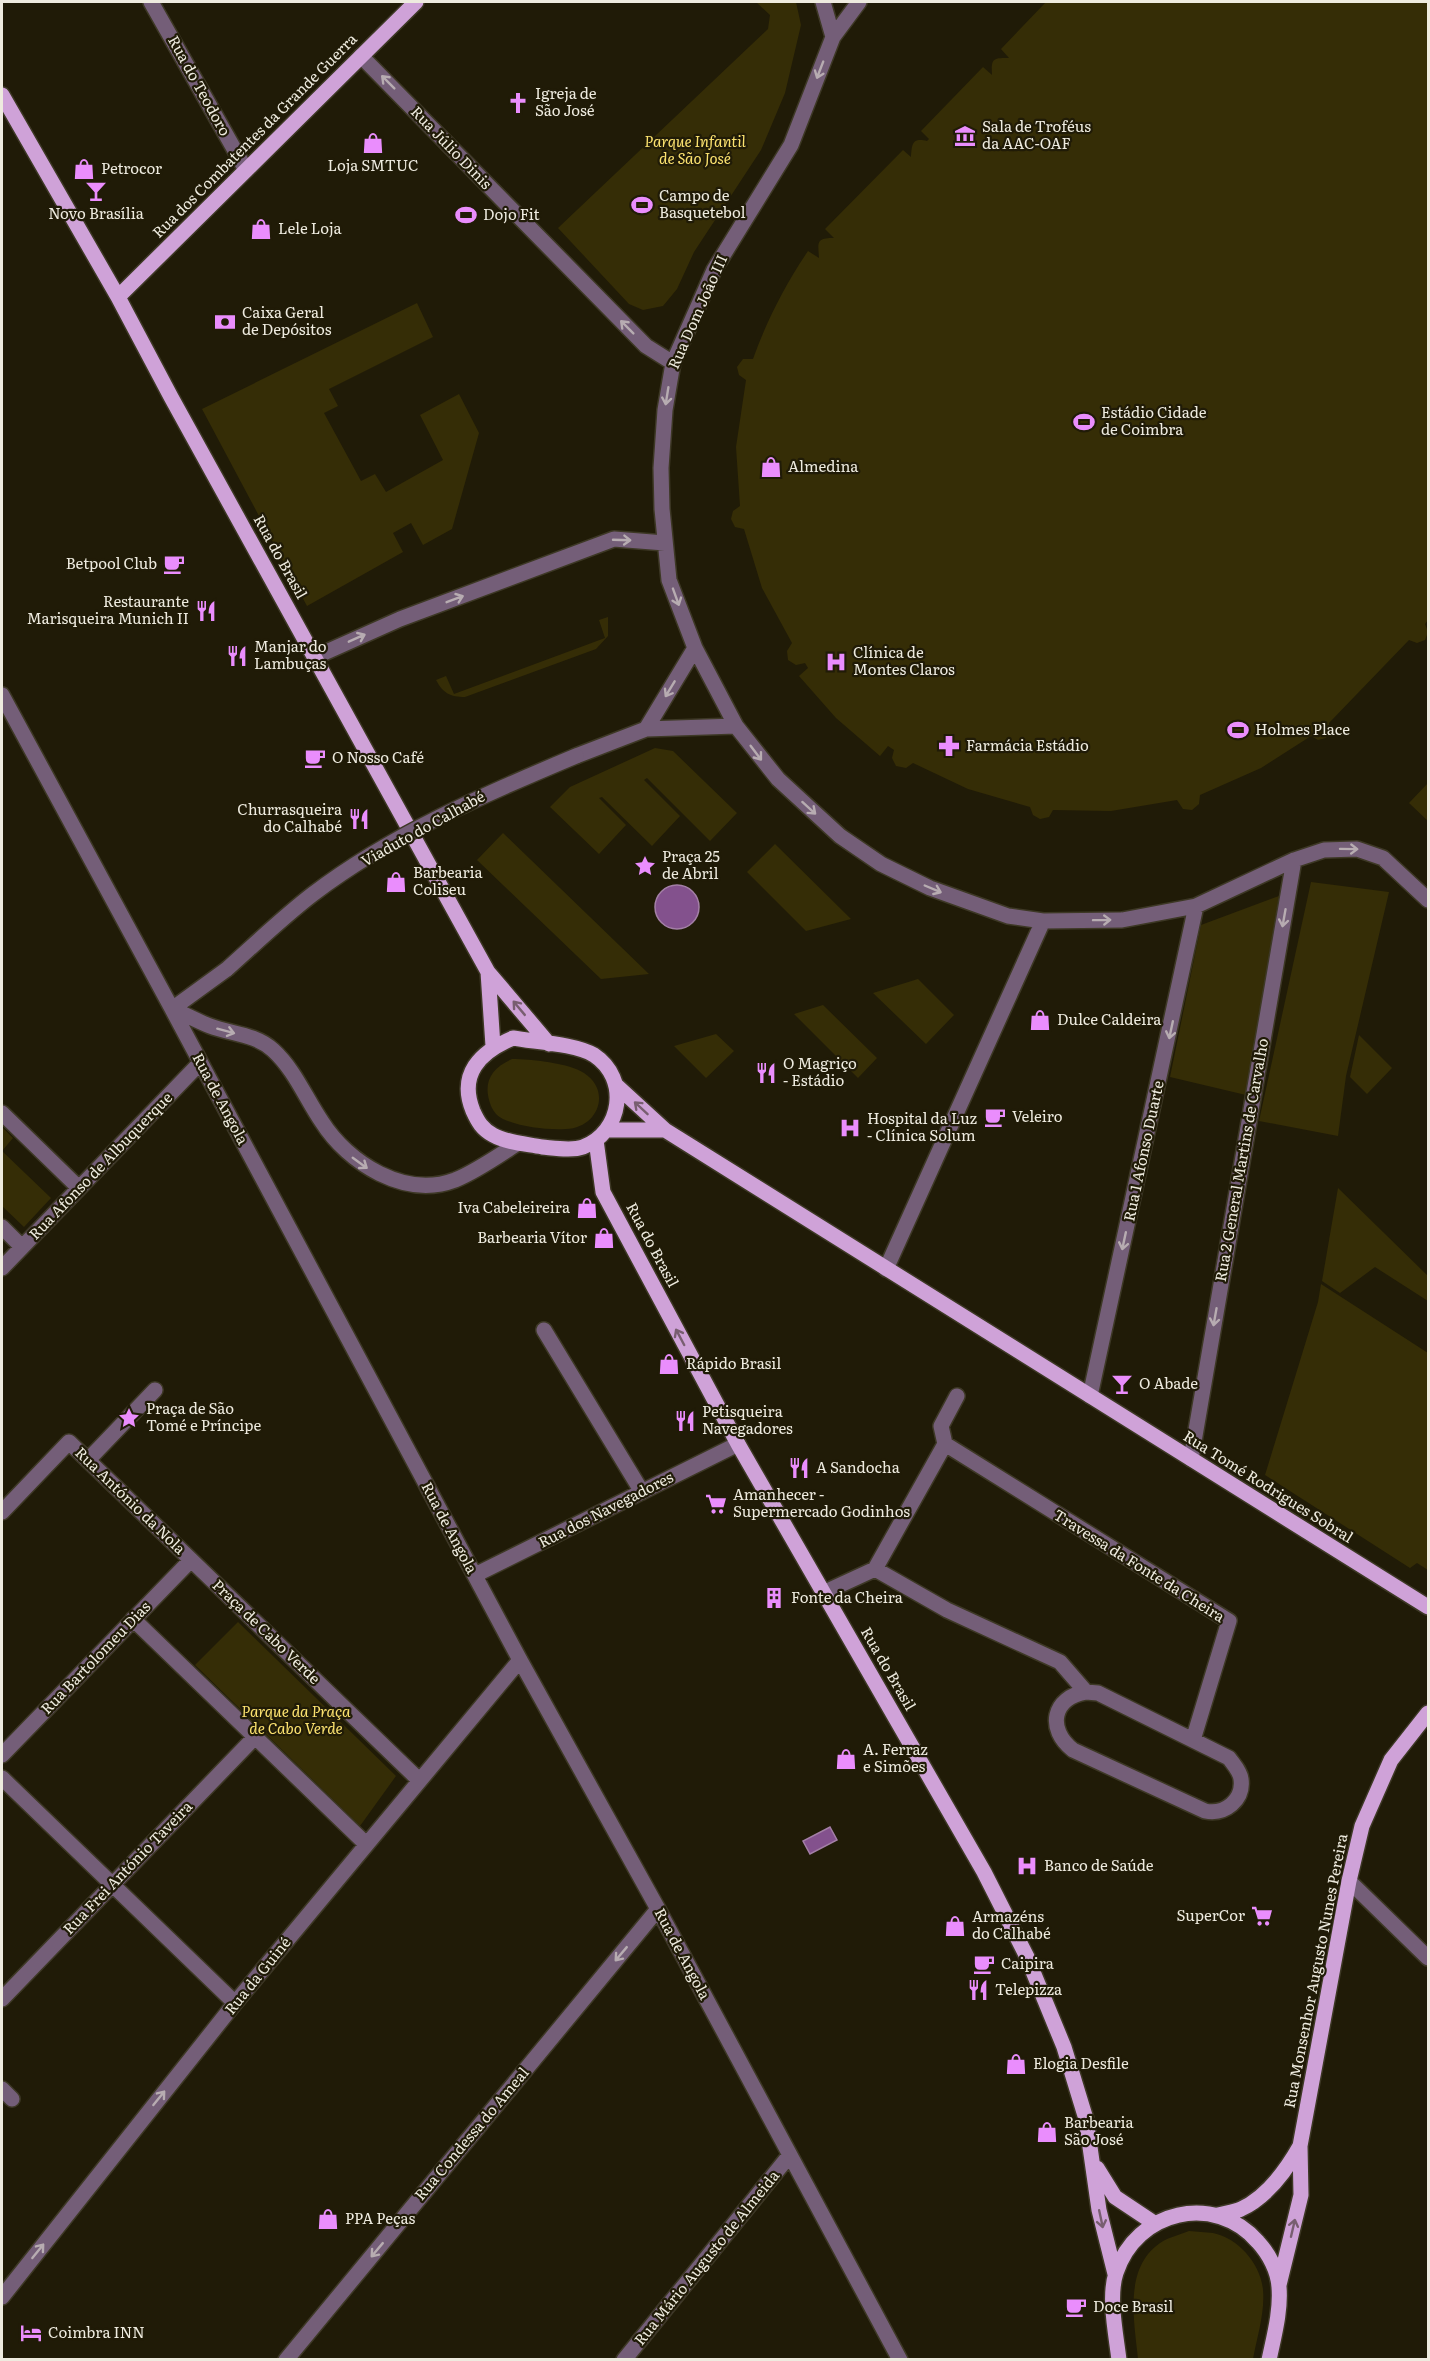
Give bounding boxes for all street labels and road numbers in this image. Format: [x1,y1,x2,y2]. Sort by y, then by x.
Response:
street label: Rua dos Combatentes da Grande Guerra [146,27,362,243]
street label: Rua do Teodoro [163,31,238,140]
street label: Rua Júlio Dinis [406,100,498,194]
street label: Rua Dom João III [661,250,732,372]
street label: Rua do Brasil [249,510,314,603]
street label: Viaduto do Calhabé [356,784,489,871]
street label: Rua 2 General Martins de Carvalho [1208,1036,1273,1283]
street label: Rua de Angola [187,1048,256,1149]
street label: Rua 1 Afonso Duarte [1116,1078,1169,1223]
street label: Rua Afonso de Albuquerque [23,1086,177,1244]
street label: Rua do Brasil [621,1198,685,1291]
street label: Rua Tomé Rodrigues Sobral [1179,1424,1358,1548]
street label: Rua António da Nola [71,1441,192,1560]
street label: Rua dos Navegadores [534,1465,677,1553]
street label: Rua de Angola [416,1477,485,1578]
street label: Travessa da Fonte da Cheira [1050,1502,1231,1627]
street label: Praça de Cabo Verde [208,1573,326,1689]
street label: Rua Bartolomeu Dias [35,1595,155,1719]
street label: Rua do Brasil [856,1622,923,1714]
street label: Rua Frei António Taveira [57,1794,198,1939]
street label: Rua Monsenhor Augusto Nunes Pereira [1277,1831,1353,2110]
street label: Rua de Angola [649,1903,718,2004]
street label: Rua da Guiné [218,1931,296,2019]
street label: Rua Condessa do Ameal [408,2061,534,2205]
street label: Rua Mário Augusto de Almeida [628,2164,785,2350]

